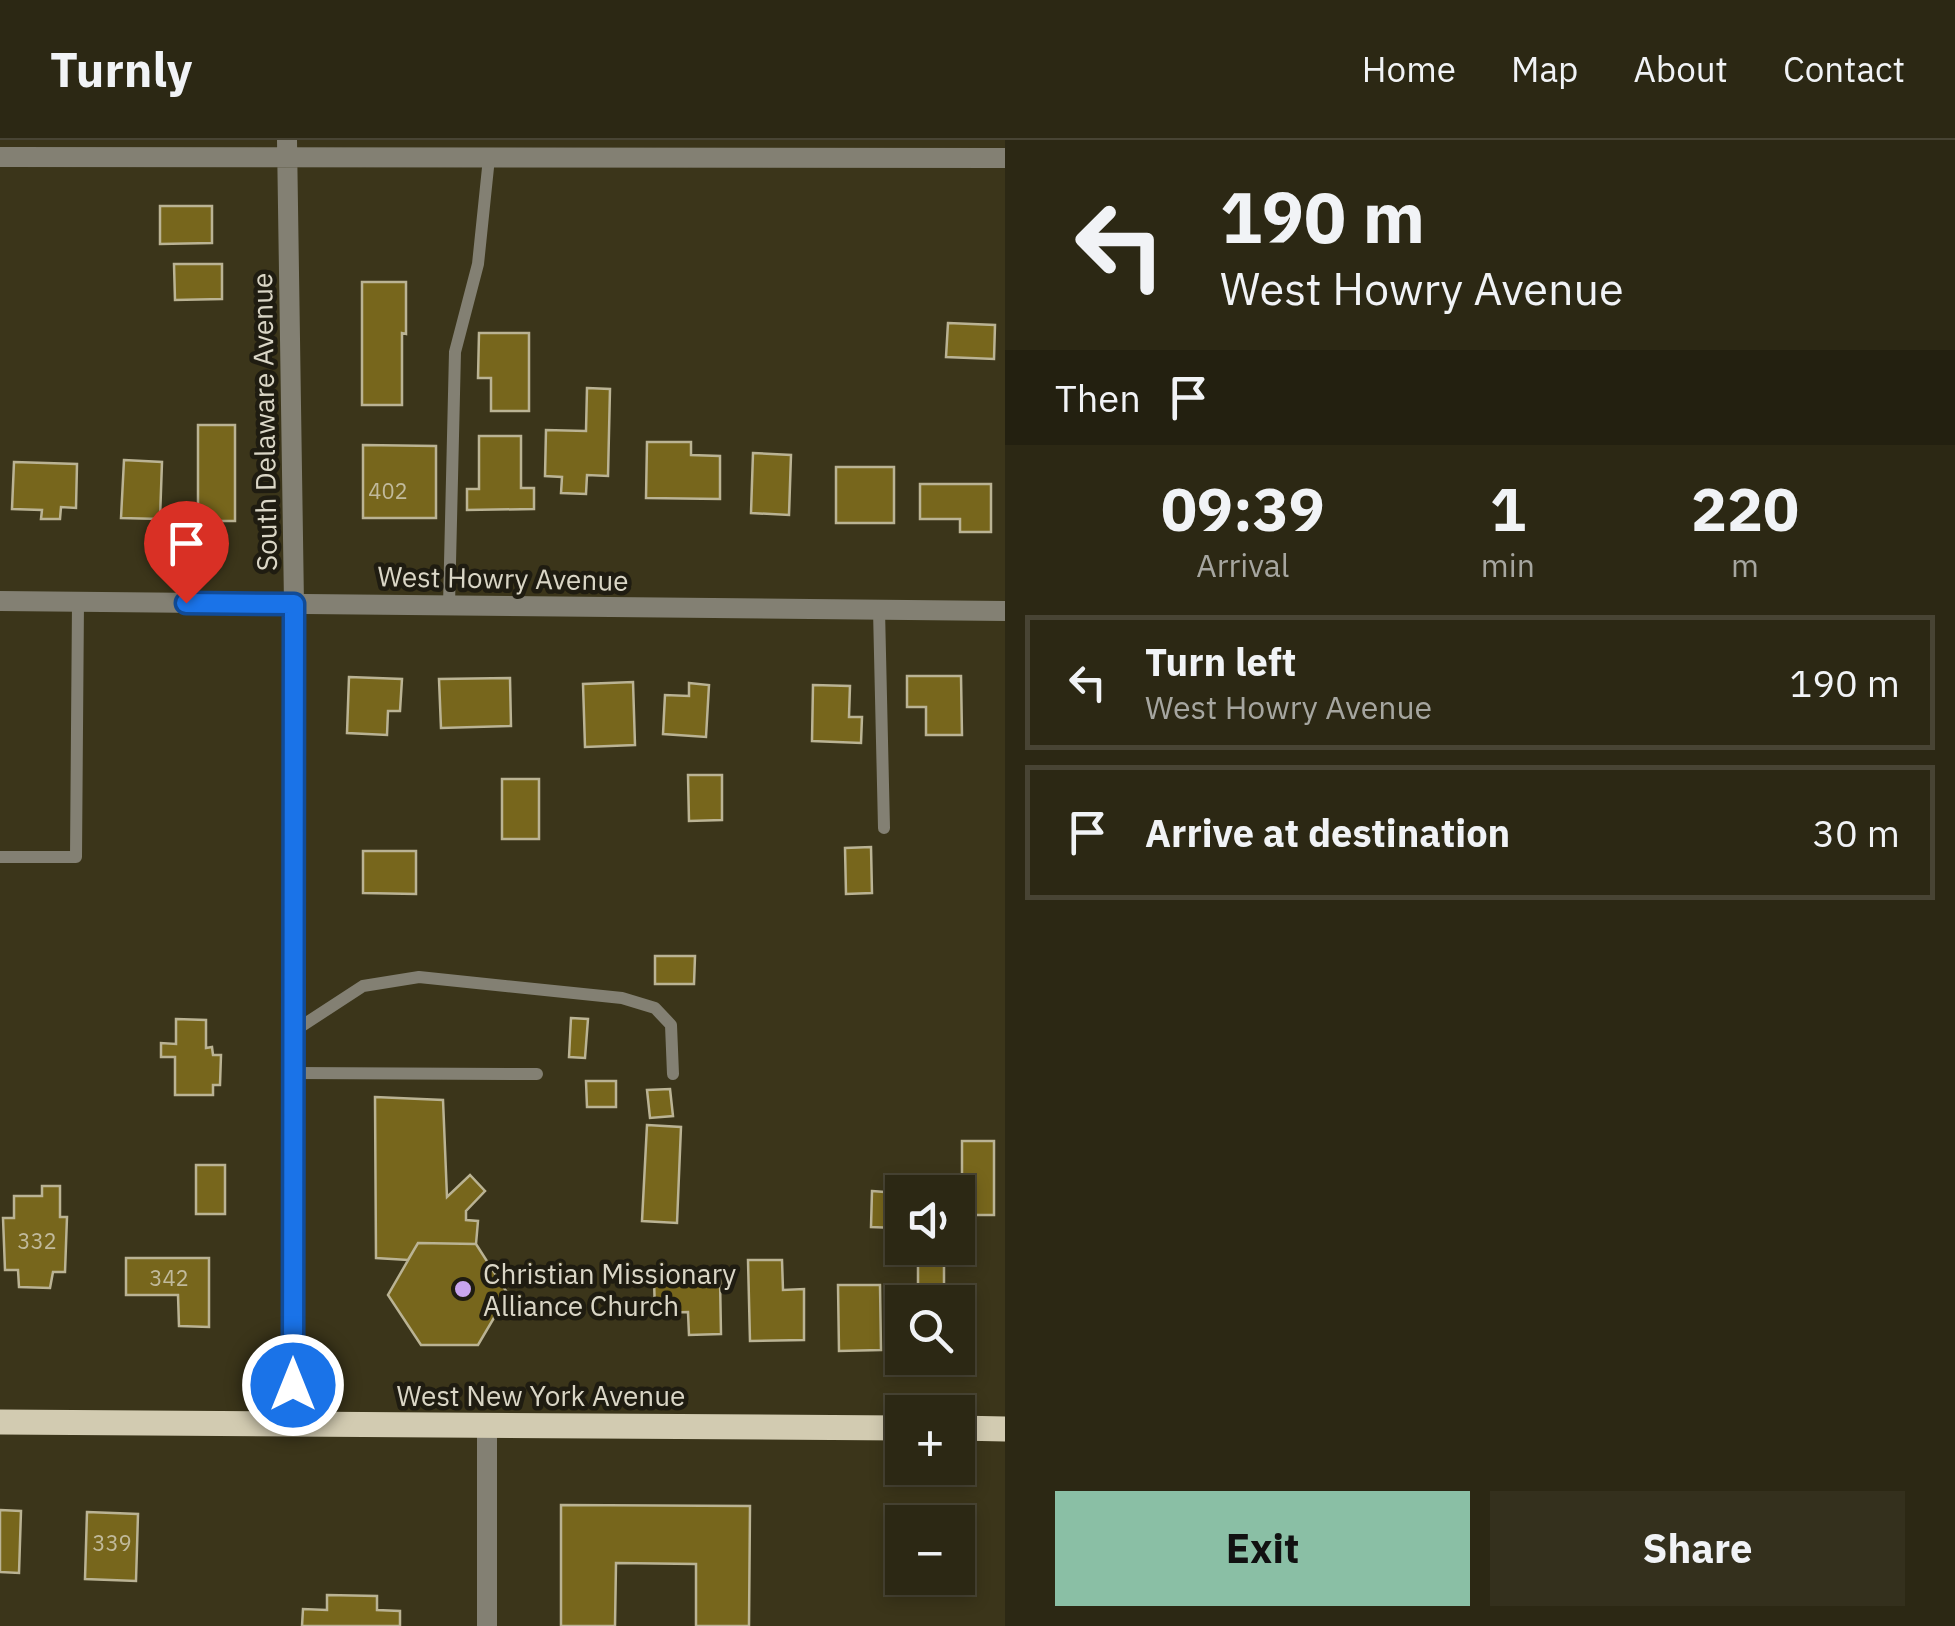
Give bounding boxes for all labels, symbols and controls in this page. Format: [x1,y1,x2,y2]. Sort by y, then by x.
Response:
text: Turnly [50,38,192,100]
text: Home [1362,46,1456,92]
text: Map [1511,46,1578,92]
text: About [1633,46,1728,92]
text: Contact [1783,46,1905,92]
text: 190 m [1220,171,1425,262]
icon: left [1055,180,1185,310]
text: West Howry Avenue [1220,259,1624,317]
street label: South Delaware Avenue [243,272,285,572]
icon: arrive [1161,370,1216,425]
text: Then [1055,373,1141,422]
text: 09:39 [1161,469,1325,548]
text: 1 [1490,469,1526,548]
text: 220 [1691,469,1799,548]
house number: 402 [368,476,408,505]
pin [144,501,229,604]
icon: arrive [159,516,214,571]
text: Arrival [1196,544,1290,586]
text: min [1481,544,1535,586]
text: m [1731,544,1759,586]
street label: West Howry Avenue [377,557,629,599]
text: Turn left [1145,637,1296,686]
icon: left [1060,655,1115,710]
text: 190 m [1789,658,1900,707]
text: West Howry Avenue [1145,686,1432,728]
icon: arrive [1060,805,1115,860]
text: Arrive at destination [1145,808,1510,857]
text: 30 m [1812,808,1900,857]
map controls [885,1175,975,1595]
button: sound [885,1175,975,1265]
house number: 332 [17,1226,57,1255]
place label: Christian Missionary Alliance Church [483,1255,736,1324]
house number: 342 [149,1263,189,1292]
marker: Christian Missionary Alliance Church [452,1278,474,1300]
button: search [885,1285,975,1375]
position arrow [241,1333,345,1437]
street label: West New York Avenue [397,1377,685,1414]
button: + [885,1395,975,1485]
button: Exit [1055,1491,1470,1606]
button: Share [1490,1491,1905,1606]
button: − [885,1505,975,1595]
house number: 339 [92,1528,132,1557]

